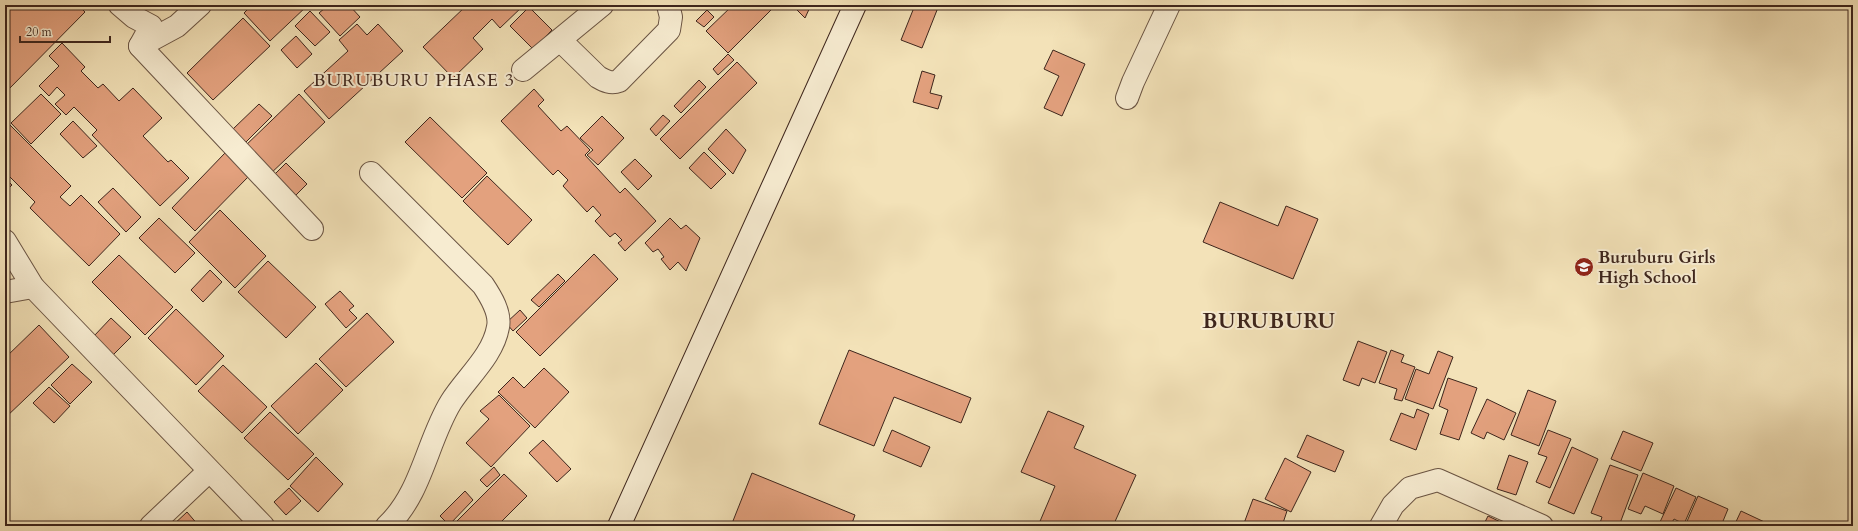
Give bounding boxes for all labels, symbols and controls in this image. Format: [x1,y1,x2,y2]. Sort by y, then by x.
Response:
scale bar [20,18,110,44]
text: 20 m [26,24,53,40]
district label: BURUBURU PHASE 3 [313,68,515,93]
place label: Buruburu Girls High School [1598,246,1715,289]
school or university icon: Buruburu Girls High School [1573,256,1595,278]
district label: BURUBURU [1202,307,1336,336]

